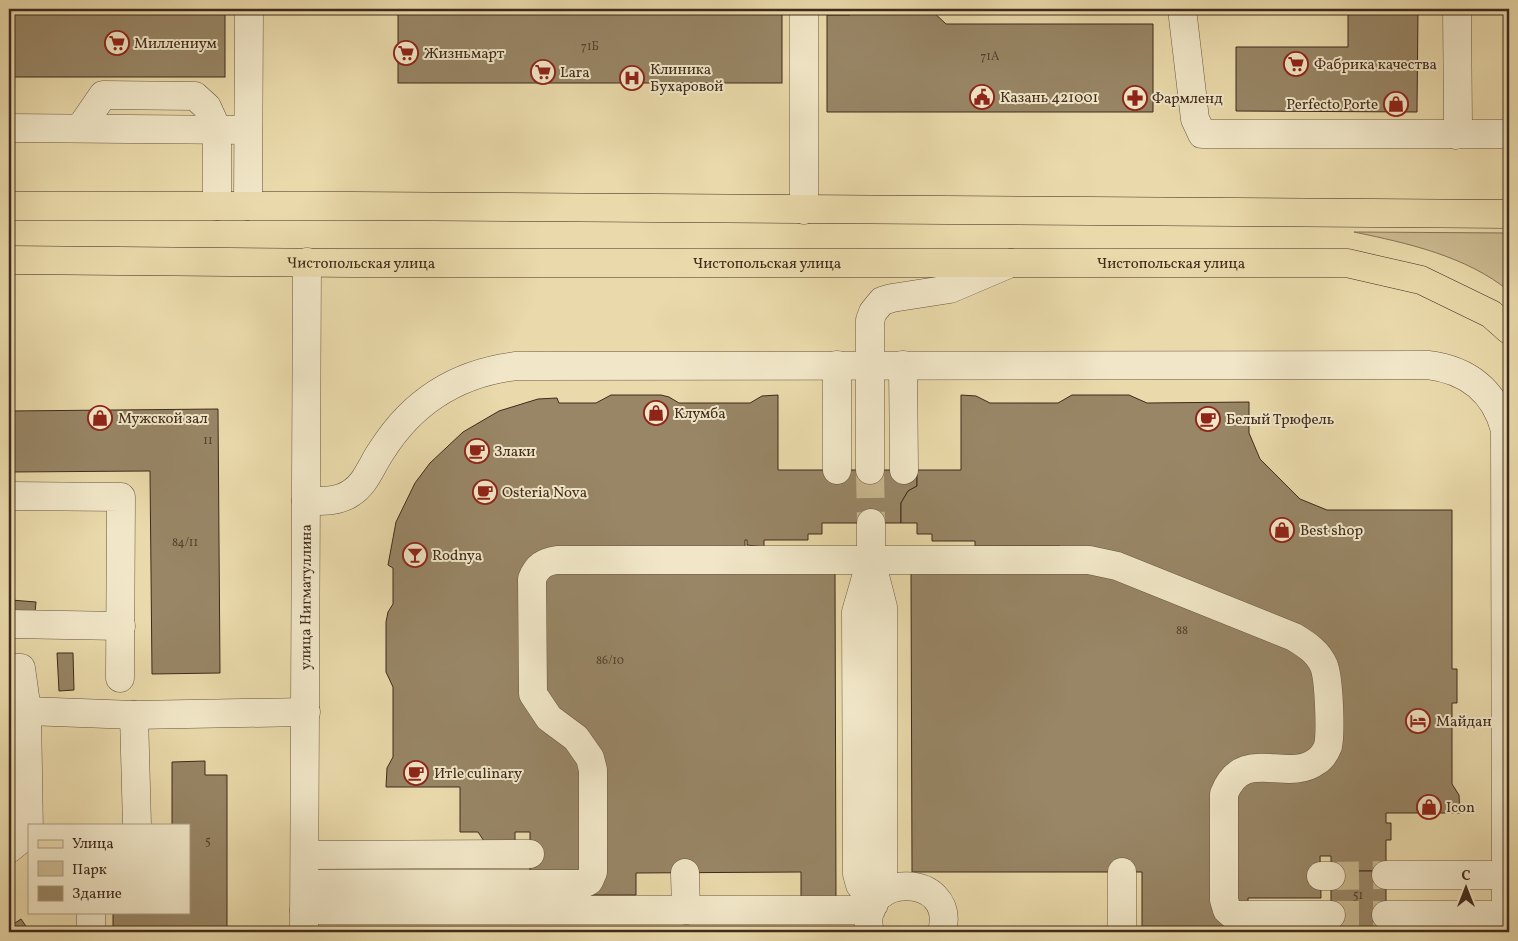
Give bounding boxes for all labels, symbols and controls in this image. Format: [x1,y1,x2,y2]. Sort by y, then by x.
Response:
supermarket icon: Миллениум [104,30,130,56]
place label: Миллениум [134,34,217,55]
house number: 71Б [581,39,599,55]
supermarket icon: Жизньмарт [393,40,419,66]
place label: Жизньмарт [424,44,505,65]
house number: 71А [981,49,1000,65]
supermarket icon: Фабрика качества [1283,51,1309,77]
place label: Фабрика качества [1314,55,1437,76]
supermarket icon: Lara [530,59,556,85]
place label: Клиника Бухаровой [650,60,724,98]
place label: Lara [560,63,590,84]
hospital icon: Клиника Бухаровой [619,65,645,91]
public building icon: Казань 421001 [969,84,995,110]
pharmacy icon: Фармленд [1122,85,1148,111]
place label: Казань 421001 [1000,88,1098,109]
place label: Фармленд [1152,89,1223,110]
shop icon: Perfecto Porte [1383,91,1409,117]
place label: Perfecto Porte [1286,95,1378,116]
street label: Чистопольская улица [287,253,435,275]
street label: Чистопольская улица [693,254,841,275]
street label: Чистопольская улица [1097,254,1245,275]
shop icon: Клумба [643,400,669,426]
place label: Клумба [674,404,726,425]
shop icon: Мужской зал [87,405,113,431]
cafe icon: Белый Трюфель [1195,406,1221,432]
place label: Мужской зал [118,409,208,430]
place label: Белый Трюфель [1226,410,1334,431]
house number: 11 [203,433,213,449]
cafe icon: Злаки [464,438,490,464]
place label: Злаки [494,442,535,463]
cafe icon: Osteria Nova [472,479,498,505]
place label: Osteria Nova [502,483,587,504]
shop icon: Best shop [1269,517,1295,543]
place label: Best shop [1300,521,1363,542]
street label: улица Нигматуллина [296,524,318,670]
house number: 84/11 [172,535,198,551]
bar icon: Rodnya [402,542,428,568]
place label: Rodnya [432,546,482,567]
house number: 88 [1176,623,1188,639]
house number: 86/10 [596,653,624,669]
hotel icon: Майдан [1405,708,1431,734]
place label: Майдан [1436,712,1492,733]
cafe icon: Итle culinary [403,760,429,786]
place label: Итle culinary [434,764,522,785]
shop icon: Icon [1416,794,1442,820]
place label: Icon [1446,798,1475,819]
legend [28,824,190,914]
text: Улица [72,834,114,855]
house number: 5 [205,834,211,850]
text: Парк [72,860,107,881]
north arrow [1440,864,1490,914]
text: С [1461,867,1471,886]
text: Здание [72,884,122,905]
house number: 51 [1353,888,1363,904]

